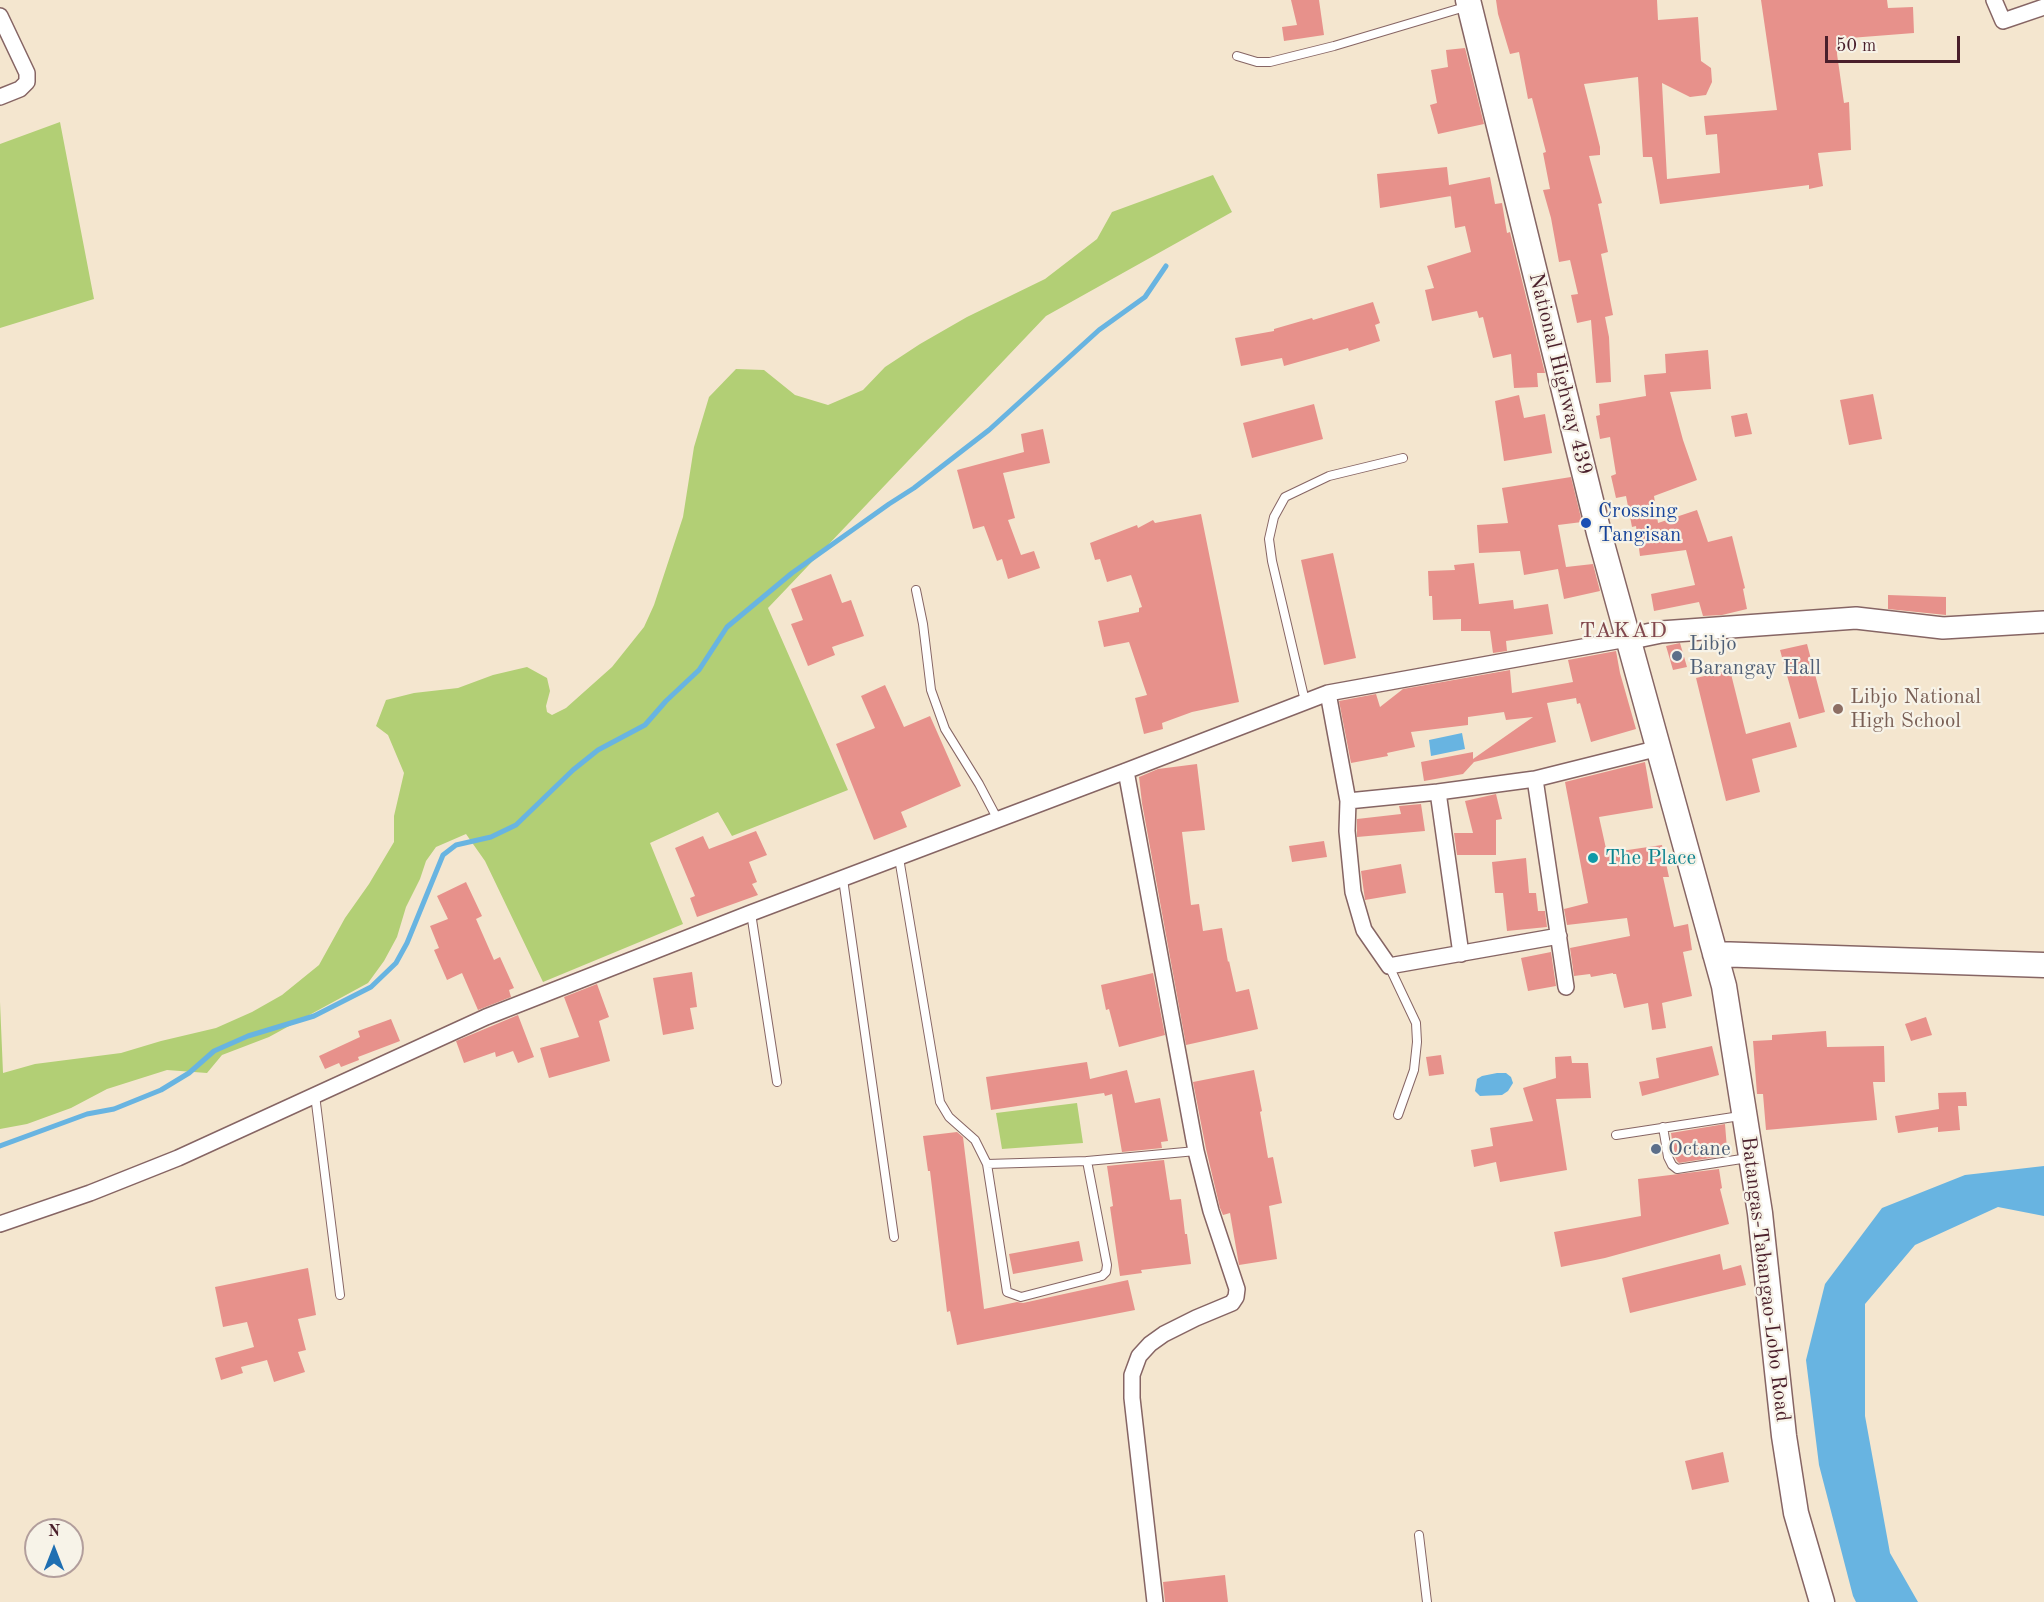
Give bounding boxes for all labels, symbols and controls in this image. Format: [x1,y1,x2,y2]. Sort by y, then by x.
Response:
scale bar [1828,24,1963,62]
text: 50 m [1836,37,1876,55]
street label: National Highway 439 [1523,270,1597,478]
place label: Crossing Tangisan [1598,498,1681,548]
marker: Crossing Tangisan [1579,516,1593,530]
district label: TAKAD [1580,618,1668,644]
place label: Libjo Barangay Hall [1689,631,1821,681]
marker: Libjo Barangay Hall [1670,649,1684,663]
place label: Libjo National High School [1850,684,1981,734]
marker: Libjo National High School [1831,702,1845,716]
place label: The Place [1605,845,1696,871]
marker: The Place [1586,851,1600,865]
street label: Batangas-Tabangao-Lobo Road [1735,1135,1795,1423]
place label: Octane [1668,1136,1731,1162]
marker: Octane [1649,1142,1663,1156]
north arrow [24,1518,84,1578]
text: N [48,1524,60,1540]

